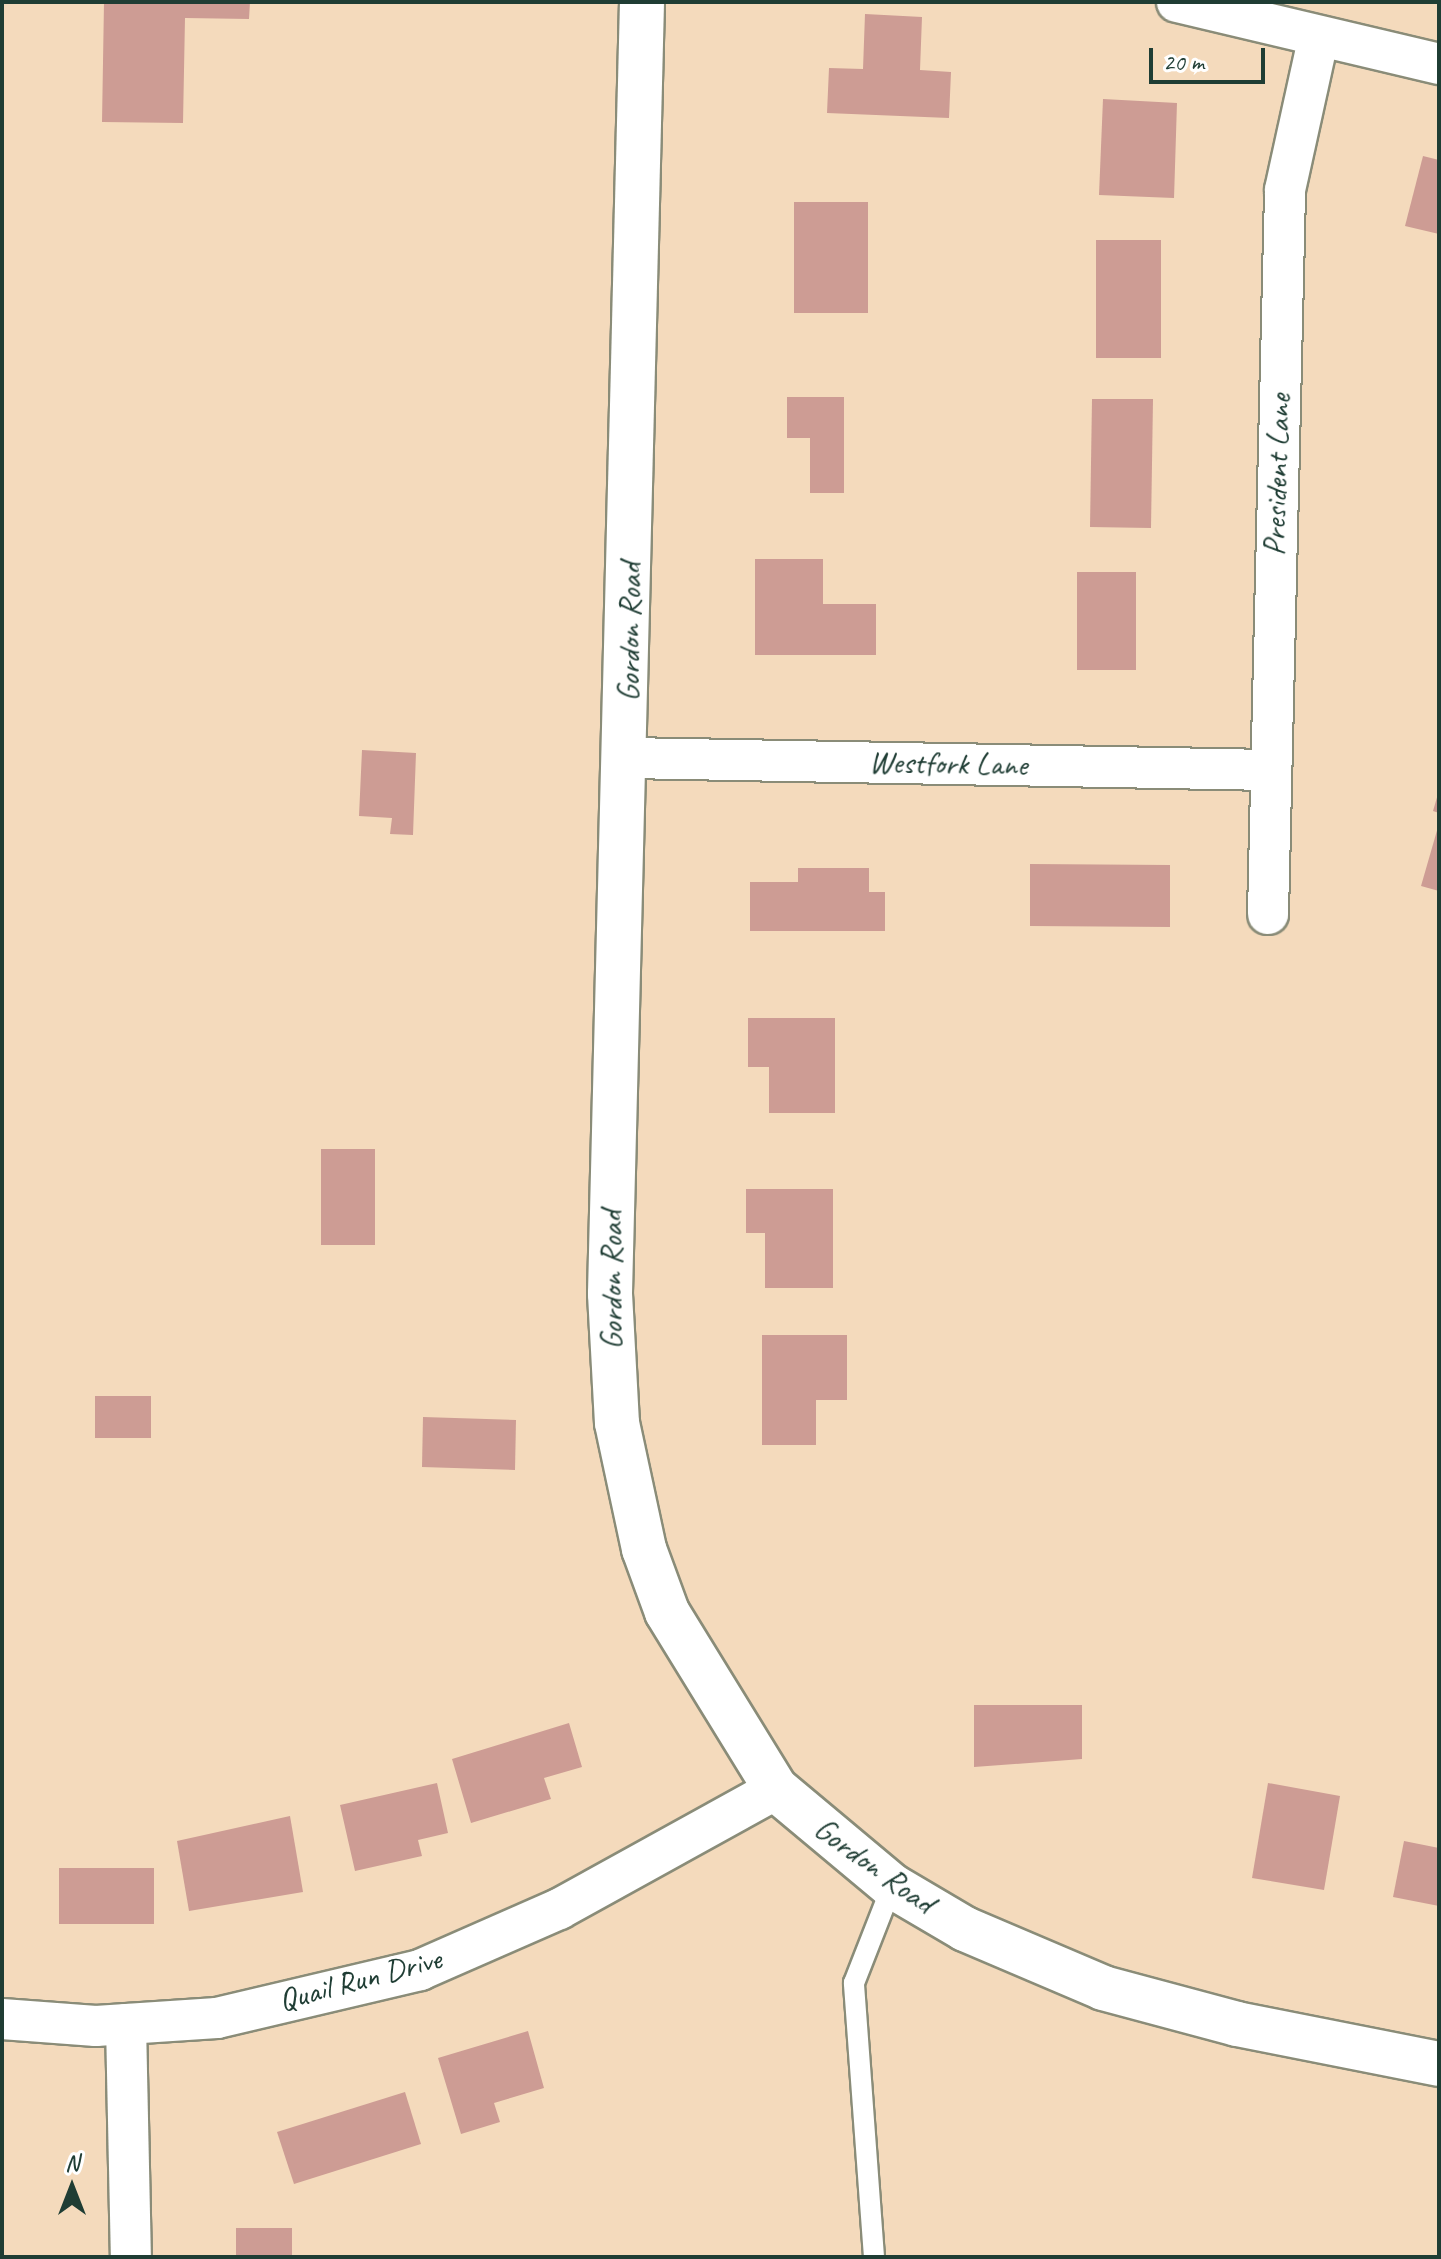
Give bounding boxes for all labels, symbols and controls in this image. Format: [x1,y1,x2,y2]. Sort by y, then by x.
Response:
scale bar [1153,32,1269,82]
text: 20 m [1163,47,1204,77]
street label: President Lane [1255,393,1299,557]
street label: Gordon Road [610,563,650,701]
street label: Westfork Lane [868,743,1028,785]
street label: Gordon Road [593,1211,631,1349]
street label: Gordon Road [807,1810,941,1922]
street label: Quail Run Drive [274,1940,446,2020]
north arrow [32,2147,112,2227]
text: N [65,2149,79,2177]

